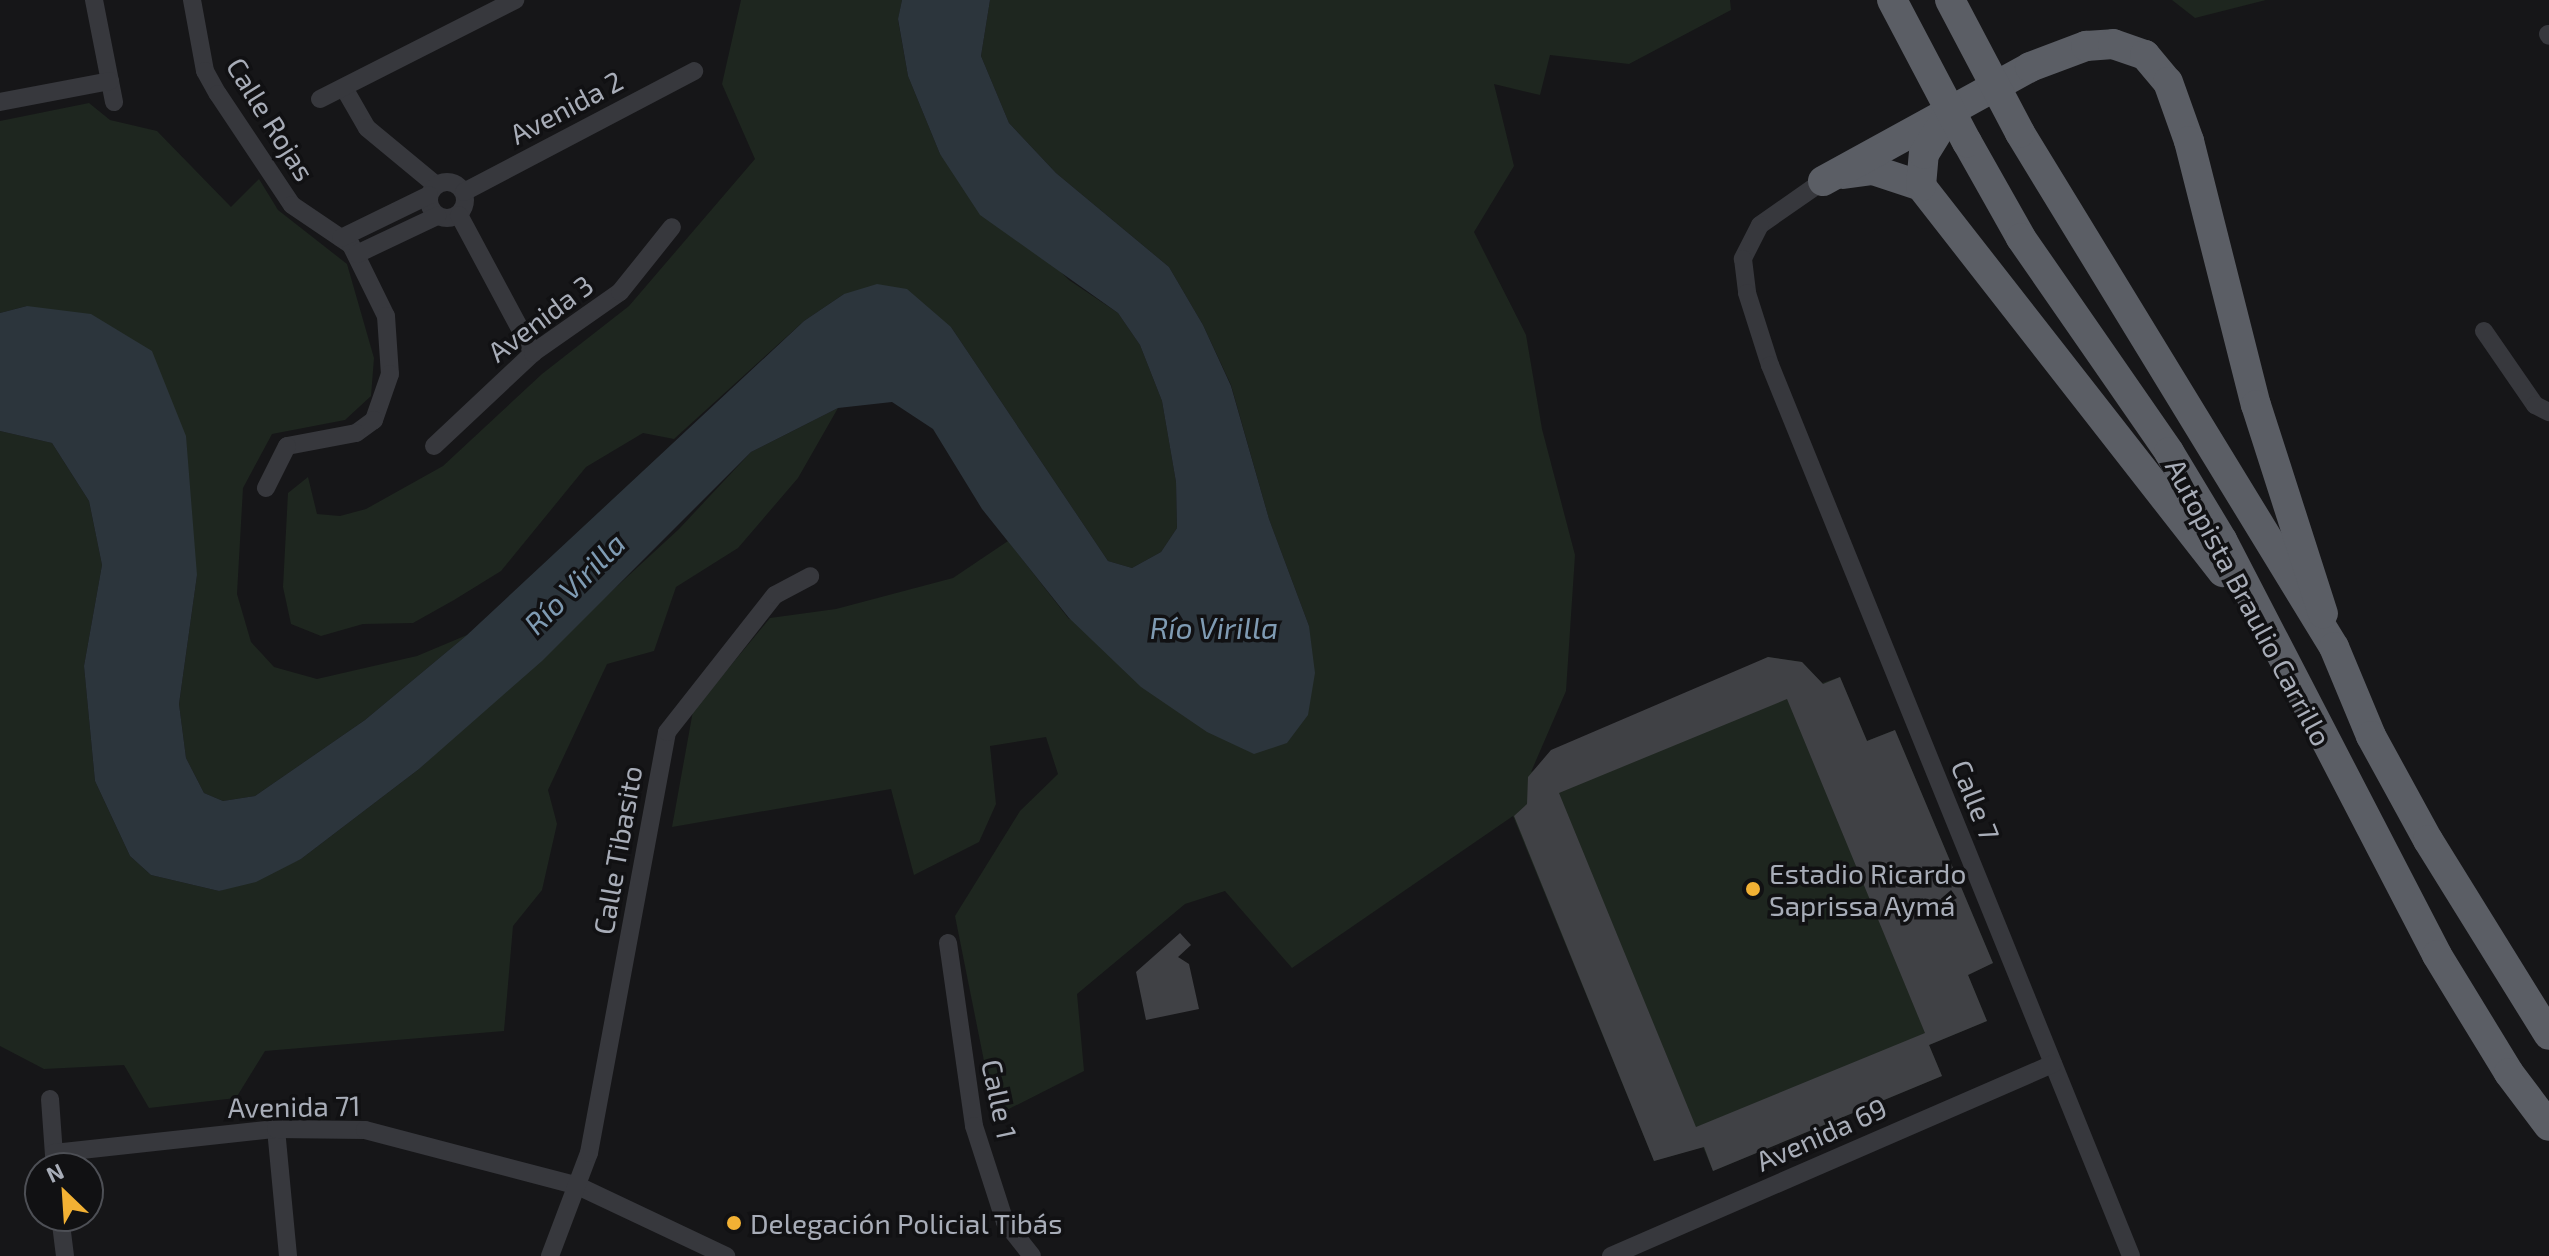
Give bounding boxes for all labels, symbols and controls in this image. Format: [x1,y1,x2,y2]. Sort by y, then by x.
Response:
street label: Calle Rojas [220,51,322,187]
street label: Avenida 2 [504,63,628,151]
street label: Avenida 3 [481,268,599,368]
street label: Autopista Braulio Carrillo [2159,453,2339,751]
water label: Río Virilla [516,525,632,641]
water label: Río Virilla [1149,609,1279,645]
street label: Calle 7 [1945,755,2007,845]
street label: Calle Tibasito [586,763,648,937]
place label: Estadio Ricardo Saprissa Aymá [1769,856,1966,922]
marker: Estadio Ricardo Saprissa Aymá [1744,880,1762,898]
street label: Calle 1 [975,1056,1025,1142]
street label: Avenida 71 [227,1088,361,1124]
street label: Avenida 69 [1750,1090,1892,1178]
north arrow [24,1152,104,1232]
text: N [42,1157,67,1187]
place label: Delegación Policial Tibás [750,1206,1064,1240]
marker: Delegación Policial Tibás [725,1214,743,1232]

